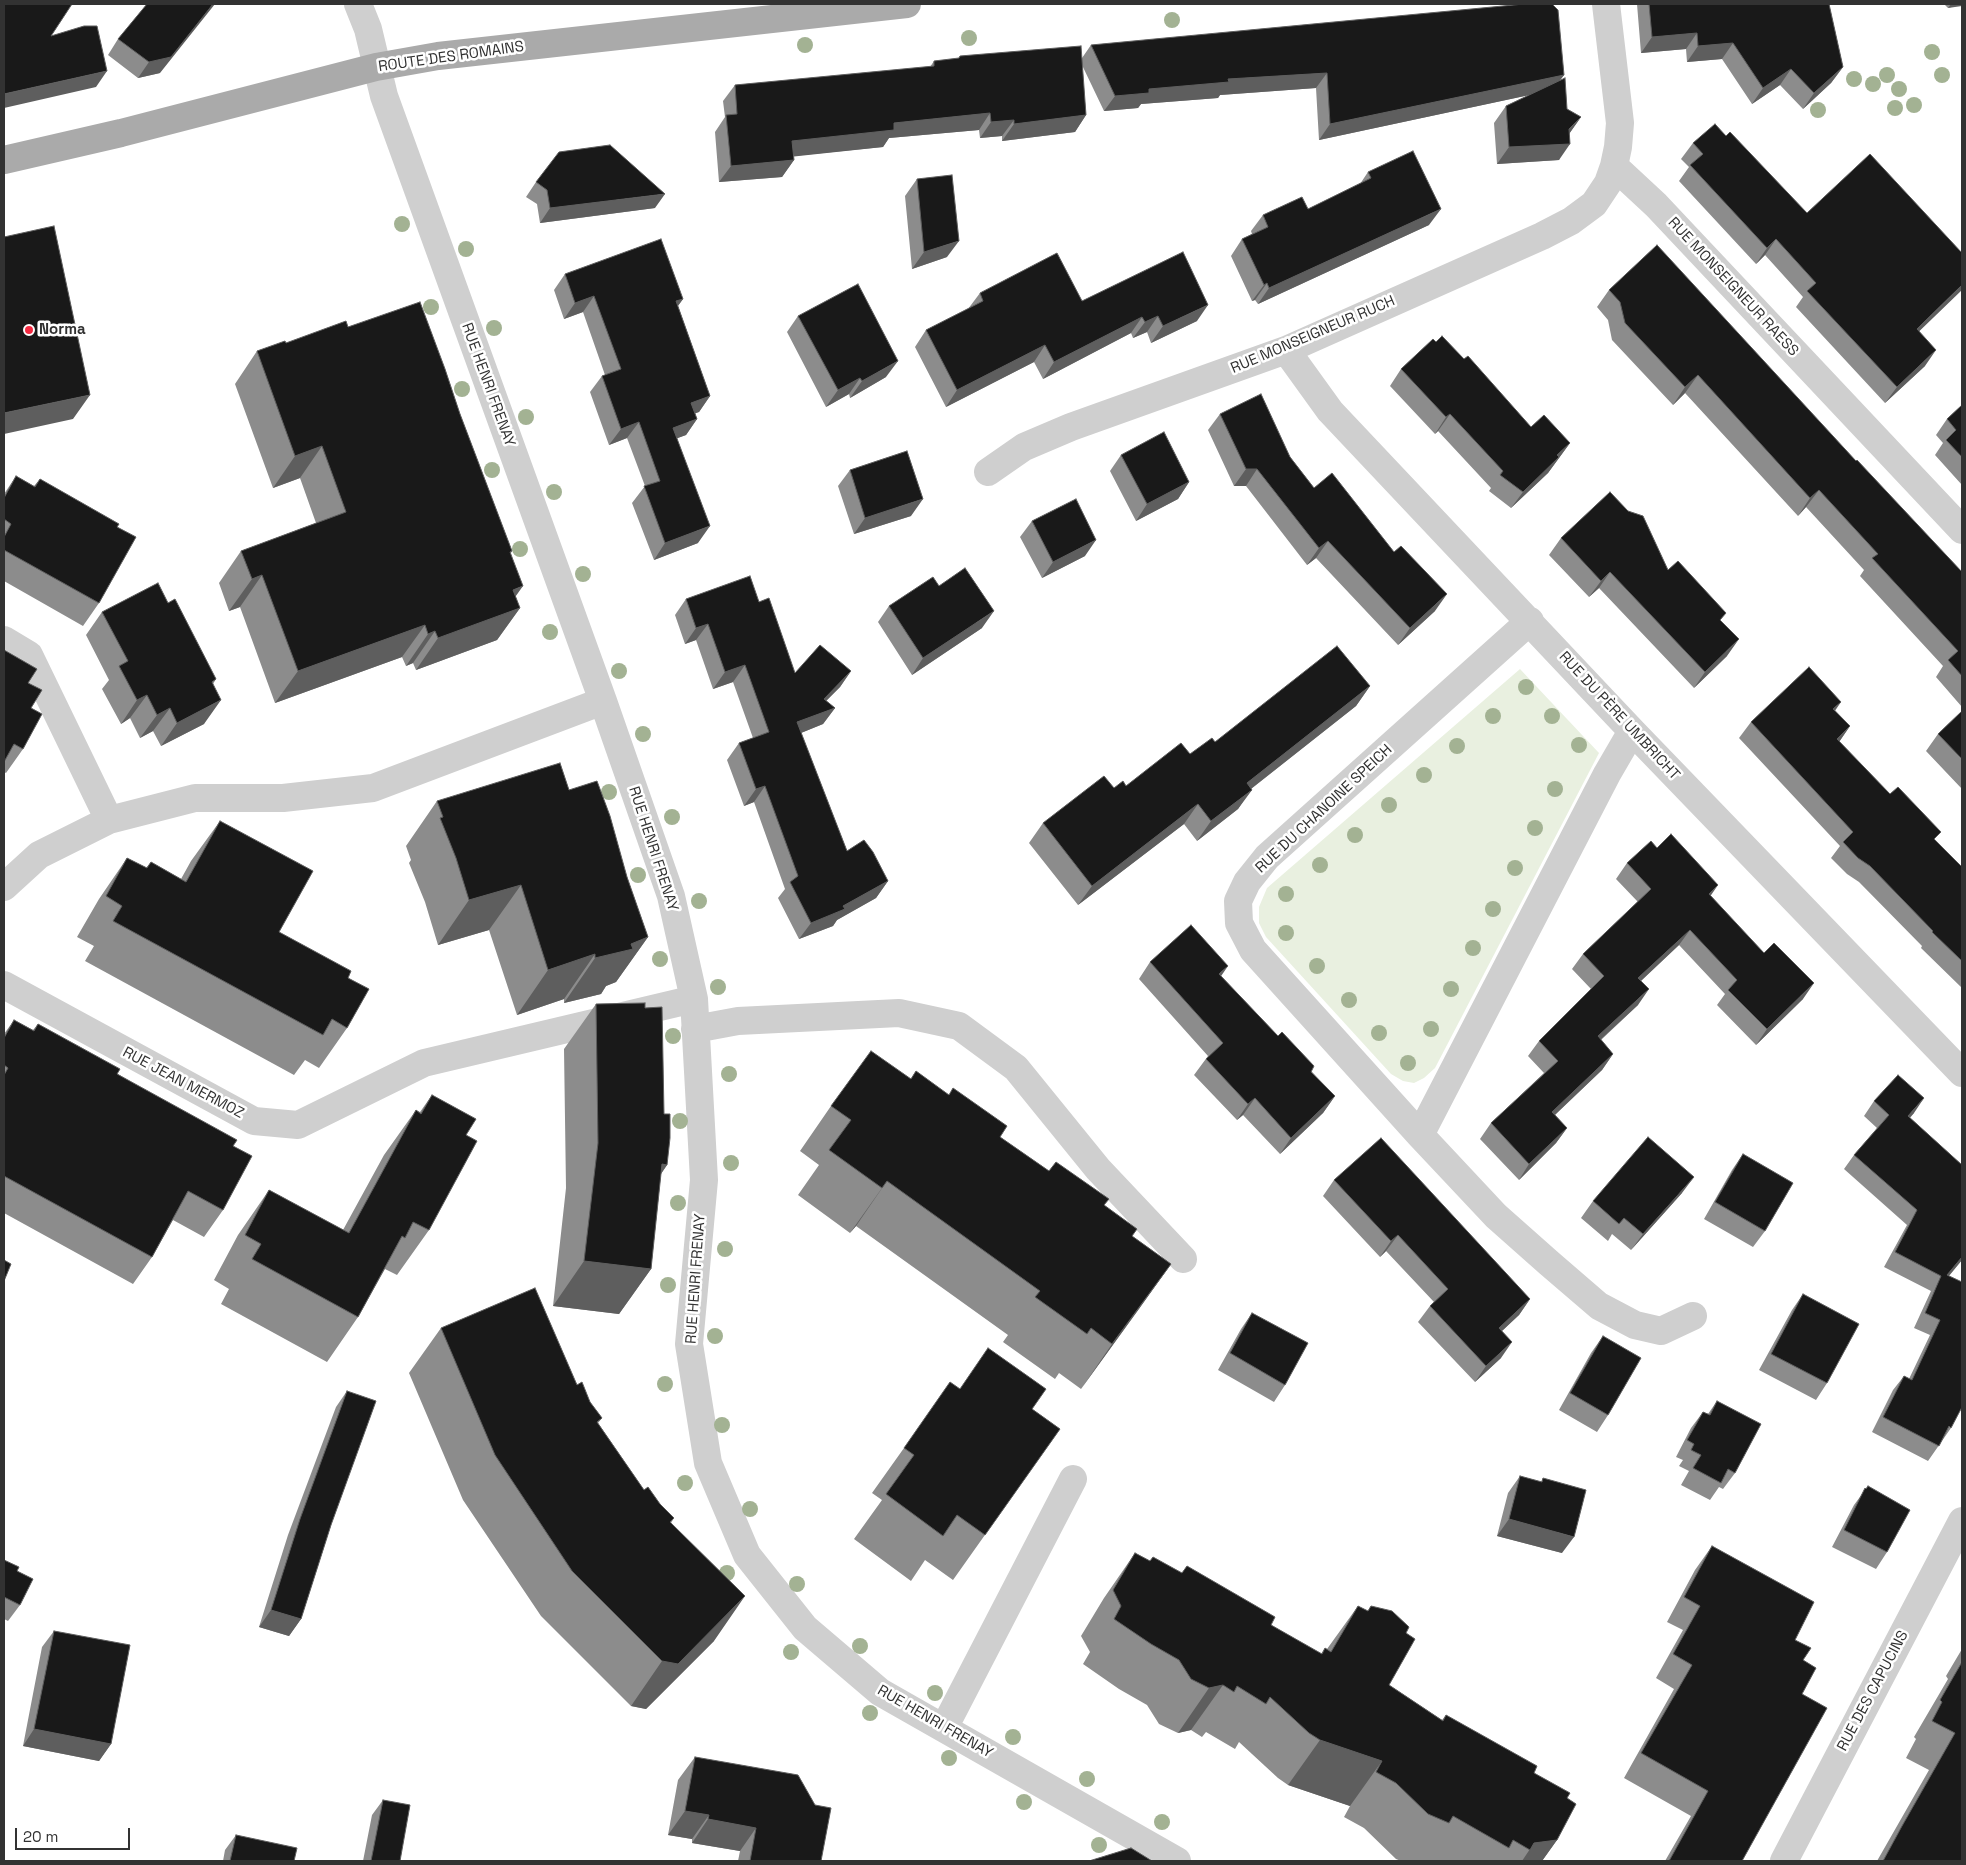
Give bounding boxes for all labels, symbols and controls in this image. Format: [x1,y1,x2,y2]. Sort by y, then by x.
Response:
street label: ROUTE DES ROMAINS [377,38,525,76]
street label: RUE MONSEIGNEUR RAESS [1664,214,1802,360]
street label: RUE MONSEIGNEUR RUCH [1228,292,1398,378]
place label: Norma [39,321,86,339]
street label: RUE HENRI FRENAY [457,321,519,449]
marker: Norma [23,324,35,336]
street label: RUE DU PÈRE UMBRICHT [1555,648,1683,784]
street label: RUE DU CHANOINE SPEICH [1252,741,1396,877]
street label: RUE HENRI FRENAY [624,784,682,914]
street label: RUE JEAN MERMOZ [119,1043,247,1123]
street label: RUE HENRI FRENAY [682,1213,710,1345]
street label: RUE DES CAPUCINS [1834,1628,1912,1754]
street label: RUE HENRI FRENAY [874,1682,996,1762]
scale bar [18,1818,132,1850]
text: 20 m [23,1827,58,1846]

